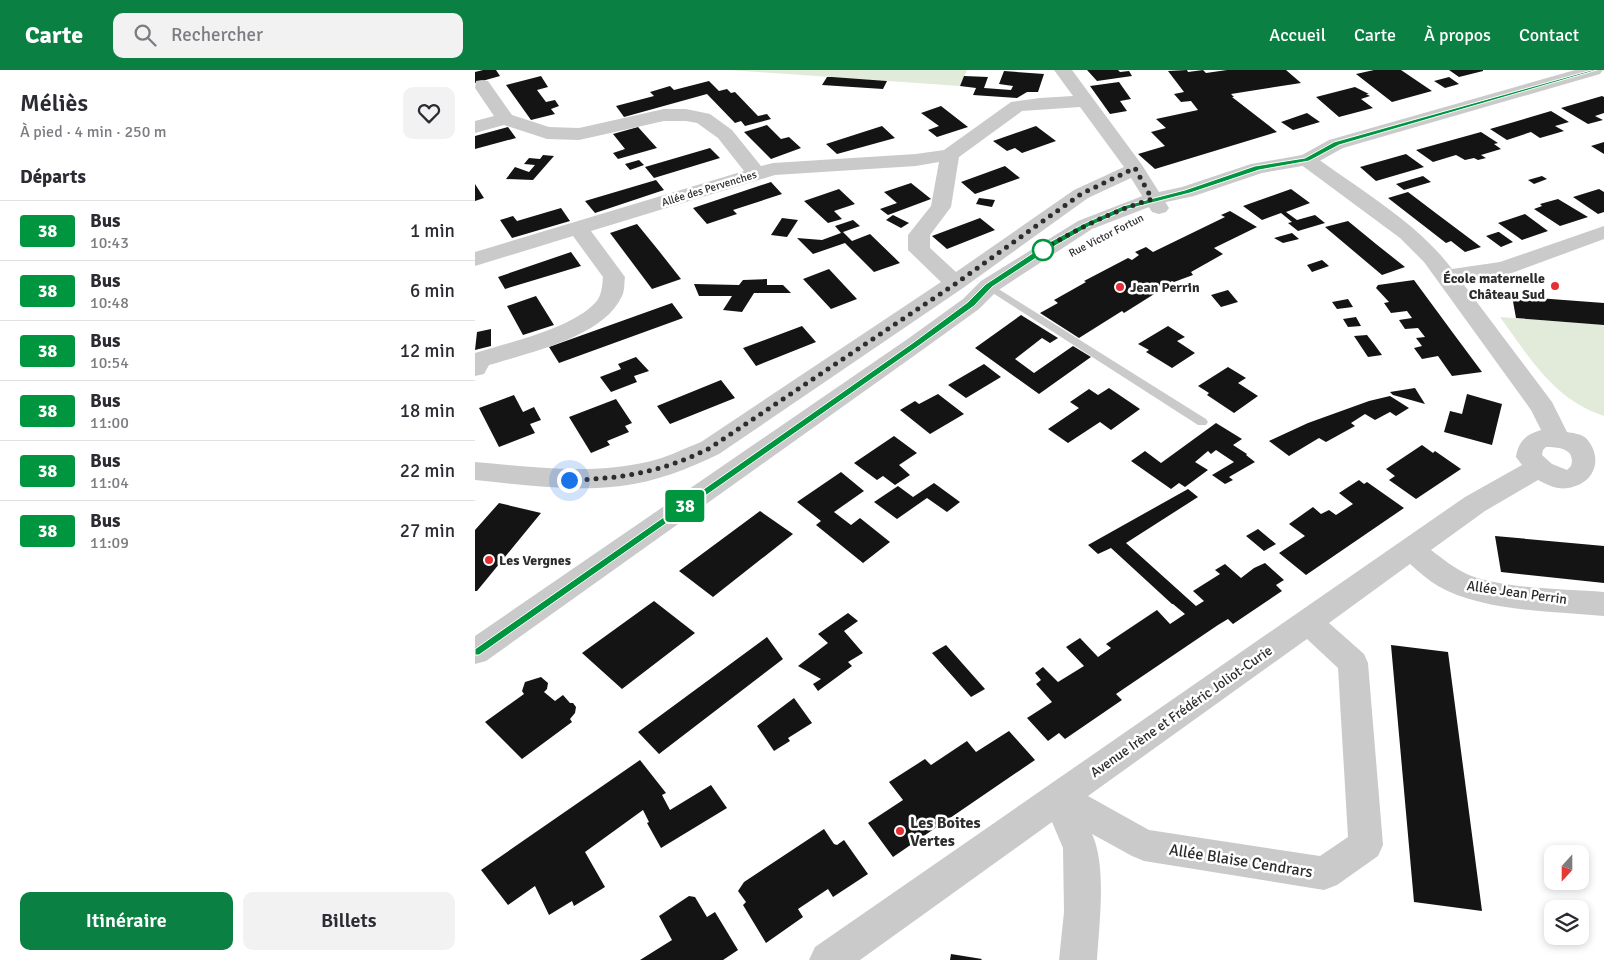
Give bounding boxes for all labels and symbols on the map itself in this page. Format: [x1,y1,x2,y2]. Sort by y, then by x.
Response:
street label: Allée des Pervenches [660,168,758,209]
street label: Rue Victor Fortun [1067,211,1146,260]
unlabelled marker [1032,239,1054,261]
place label: École maternelle Château Sud [1443,270,1545,303]
place label: Jean Perrin [1130,279,1200,296]
marker: École maternelle Château Sud [1549,280,1561,292]
marker: Jean Perrin [1114,281,1126,293]
your location [557,468,582,493]
line badge: 38 [663,490,707,522]
place label: Les Vergnes [499,552,571,569]
marker: Les Vergnes [483,554,495,566]
street label: Allée Jean Perrin [1466,577,1568,608]
street label: Avenue Irène et Frédéric Joliot-Curie [1087,642,1276,781]
place label: Les Boites Vertes [910,813,981,851]
marker: Les Boites Vertes [894,825,906,837]
street label: Allée Blaise Cendrars [1168,840,1314,882]
north arrow [1544,845,1589,890]

